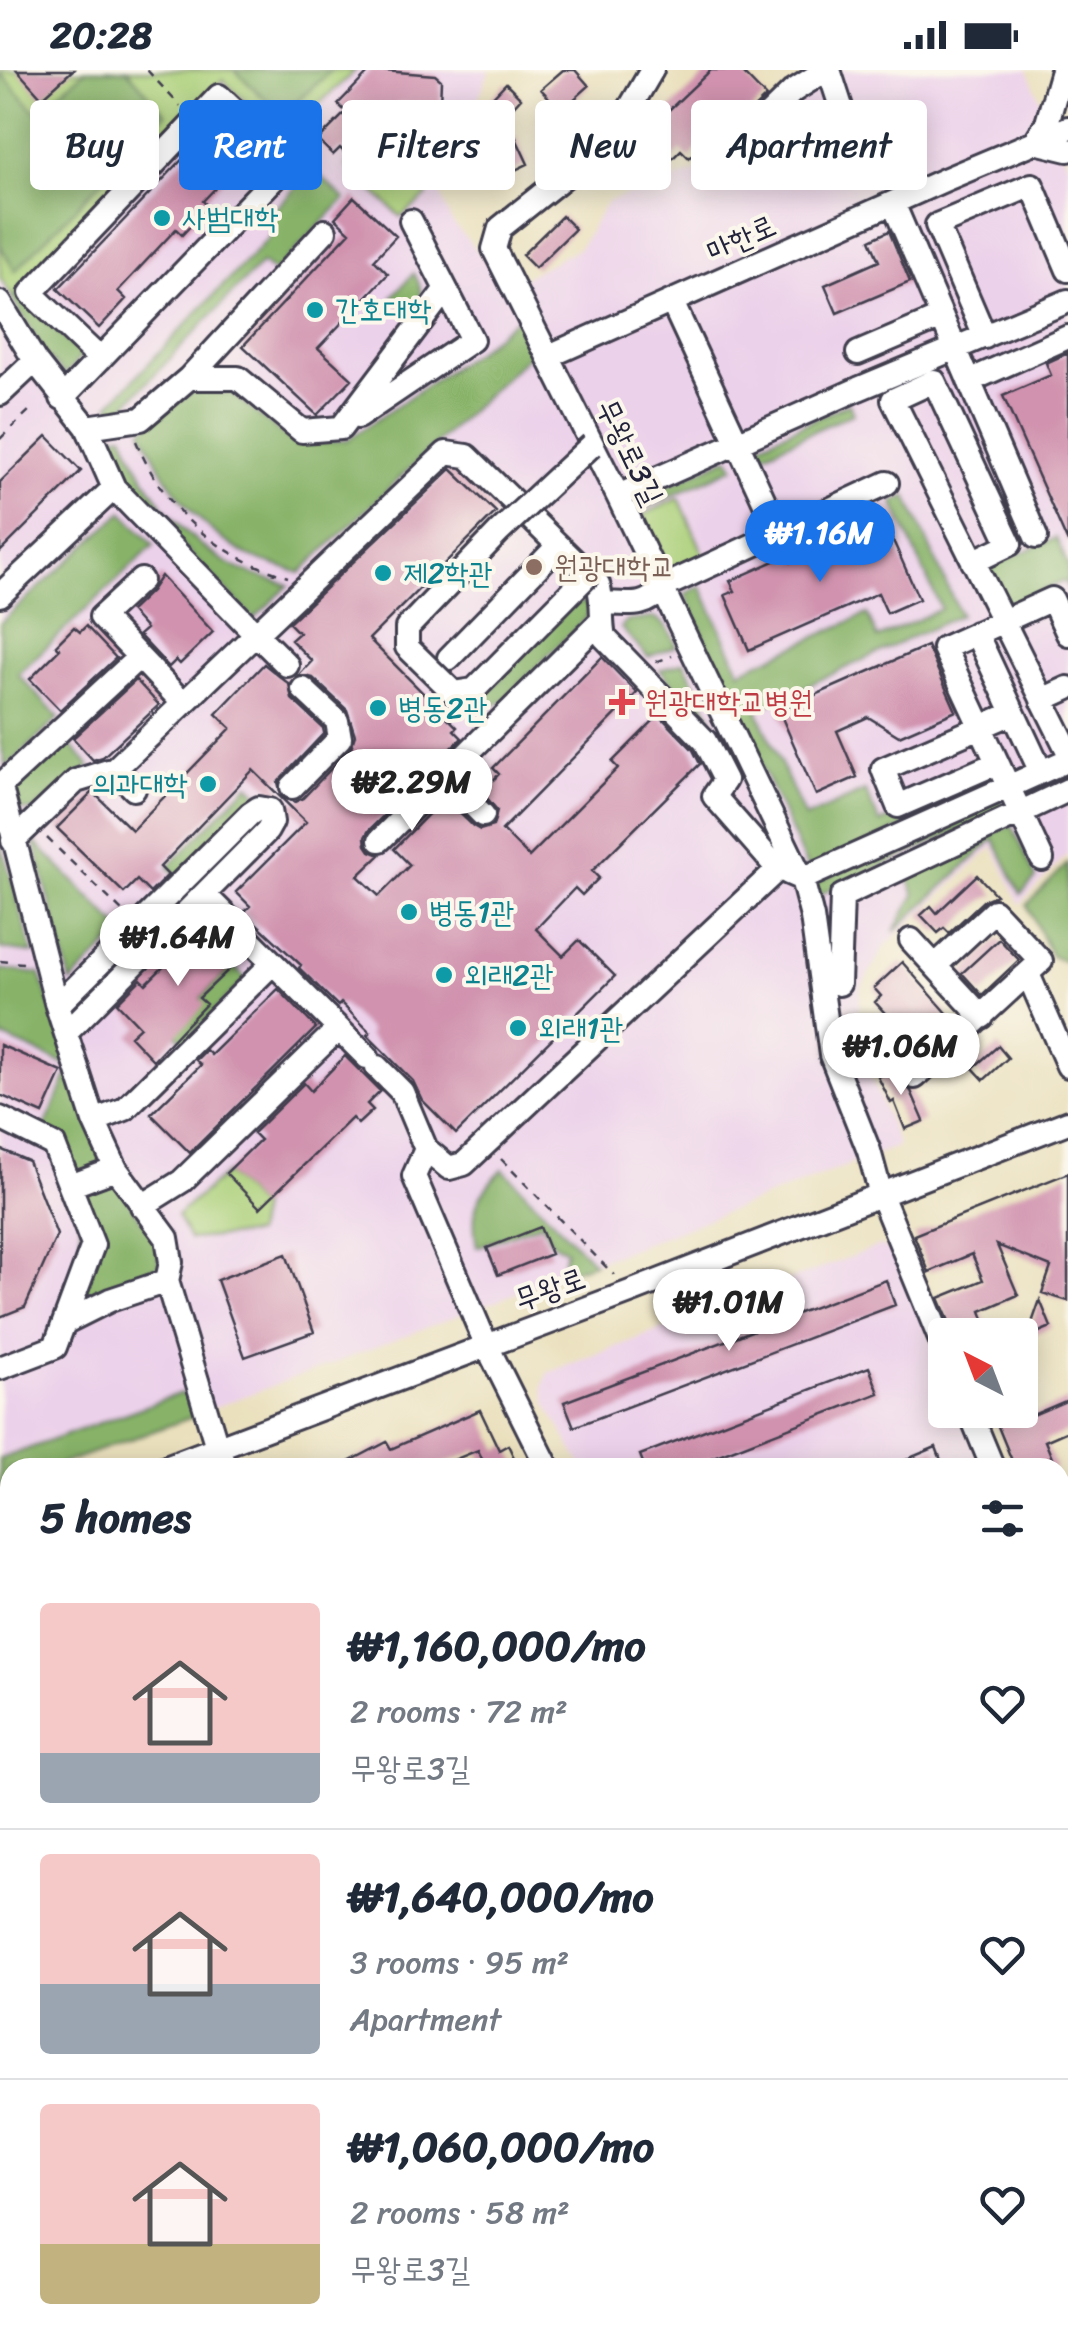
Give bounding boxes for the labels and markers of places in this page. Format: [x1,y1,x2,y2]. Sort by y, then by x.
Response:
place label: 사범대학 [182,191,279,245]
marker: 사범대학 [151,207,173,229]
place label: 간호대학 [335,283,432,337]
marker: 간호대학 [304,299,326,321]
pin: ₩1.16M [739,500,901,585]
place label: 원광대학교 [554,540,675,594]
place label: 제2학관 [403,546,493,600]
marker: 원광대학교 [523,556,545,578]
marker: 제2학관 [372,562,394,584]
place label: 원광대학교병원 [644,675,813,729]
place label: 병동2관 [398,681,488,735]
marker: 원광대학교병원 [609,689,635,715]
marker: 병동2관 [367,697,389,719]
pin: ₩2.29M [331,749,493,834]
place label: 의과대학 [91,757,188,811]
marker: 의과대학 [197,773,219,795]
place label: 병동1관 [429,885,514,939]
marker: 병동1관 [398,901,420,923]
pin: ₩1.64M [97,904,259,989]
place label: 외래2관 [464,948,554,1002]
marker: 외래2관 [433,964,455,986]
place label: 외래1관 [538,1001,623,1055]
pin: ₩1.06M [820,1013,982,1098]
marker: 외래1관 [507,1017,529,1039]
pin: ₩1.01M [648,1269,810,1354]

